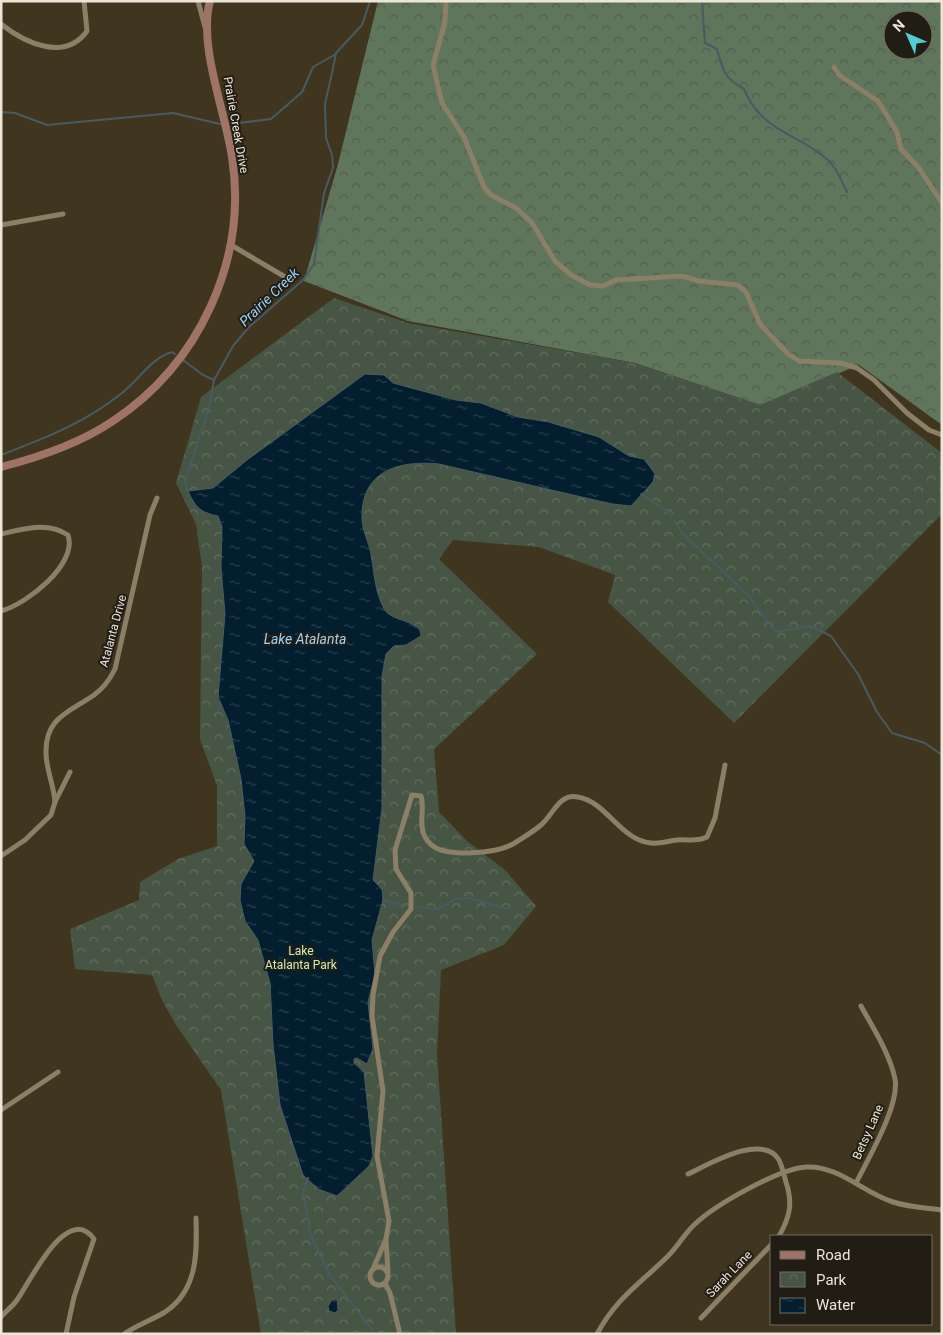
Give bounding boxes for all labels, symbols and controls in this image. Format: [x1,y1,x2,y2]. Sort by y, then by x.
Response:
north arrow [883,10,933,60]
text: N [890,17,908,35]
street label: Prairie Creek Drive [221,76,251,174]
water label: Prairie Creek [236,264,303,329]
street label: Atalanta Drive [97,593,129,669]
water label: Lake Atalanta [264,631,346,647]
park label: Lake Atalanta Park [265,944,338,972]
street label: Betsy Lane [850,1102,886,1162]
legend [770,1235,933,1325]
text: Road [816,1246,850,1264]
street label: Sarah Lane [703,1248,755,1300]
text: Park [816,1271,847,1289]
text: Water [816,1296,855,1314]

